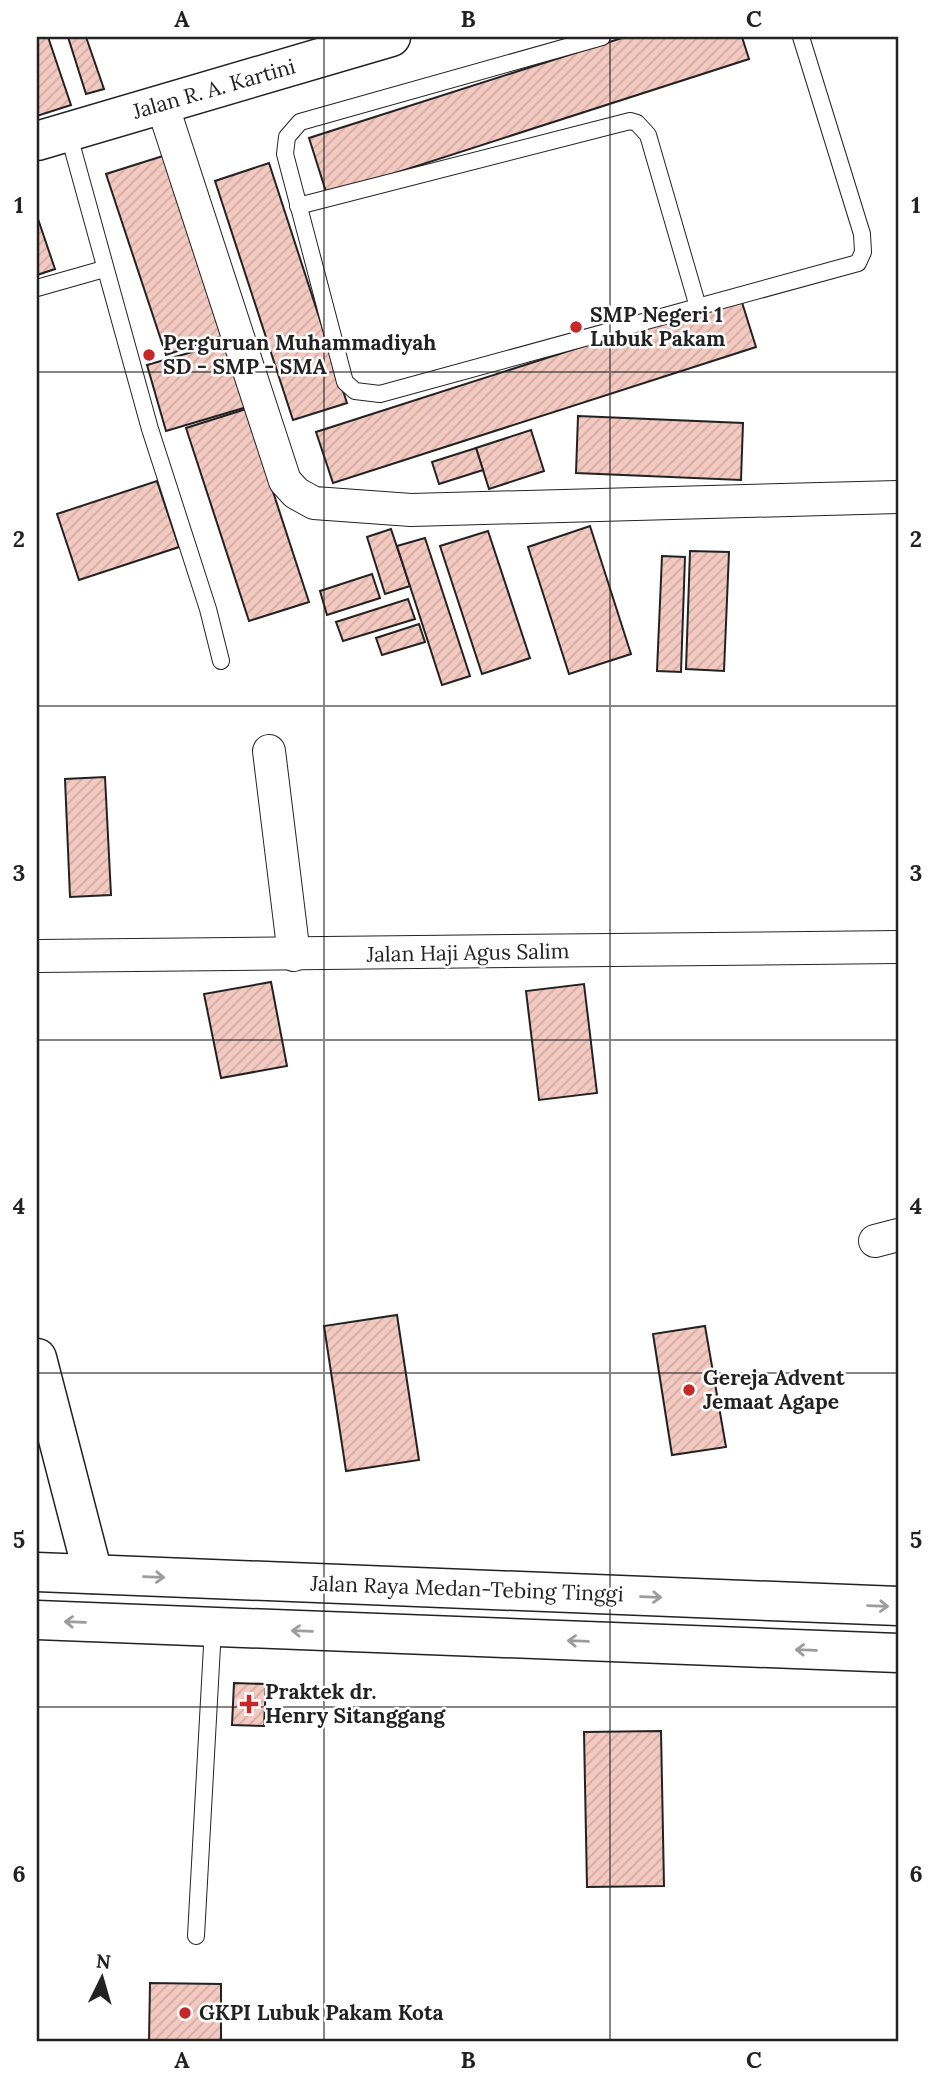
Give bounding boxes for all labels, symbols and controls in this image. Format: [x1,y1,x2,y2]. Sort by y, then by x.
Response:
text: A [174,4,190,33]
text: B [460,4,476,33]
text: C [746,4,762,33]
street label: Jalan R. A. Kartini [128,52,298,125]
text: 1 [14,190,24,219]
text: 1 [911,190,921,219]
place label: SMP Negeri 1 Lubuk Pakam [590,301,725,352]
marker: SMP Negeri 1 Lubuk Pakam [568,319,584,335]
place label: Perguruan Muhammadiyah SD - SMP - SMA [163,329,436,380]
marker: Perguruan Muhammadiyah SD - SMP - SMA [141,347,157,363]
text: 2 [13,524,25,553]
text: 2 [910,524,922,553]
text: 3 [13,858,25,887]
text: 3 [910,858,922,887]
street label: Jalan Haji Agus Salim [365,937,570,968]
text: 4 [13,1191,25,1220]
text: 4 [910,1191,922,1220]
place label: Gereja Advent Jemaat Agape [703,1364,845,1415]
marker: Gereja Advent Jemaat Agape [681,1382,697,1398]
text: 5 [13,1525,25,1554]
text: 5 [910,1525,922,1554]
one-way arrow [142,1570,165,1583]
street label: Jalan Raya Medan-Tebing Tinggi [309,1570,624,1607]
one-way arrow [639,1590,662,1603]
one-way arrow [866,1599,889,1612]
one-way arrow [63,1615,86,1628]
one-way arrow [291,1624,314,1638]
one-way arrow [567,1635,590,1648]
one-way arrow [794,1643,817,1656]
place label: Praktek dr. Henry Sitanggang [265,1678,446,1729]
marker: Praktek dr. Henry Sitanggang [239,1694,259,1714]
text: 6 [12,1859,26,1888]
text: 6 [909,1859,923,1888]
north arrow [66,1942,136,2012]
text: N [95,1948,112,1974]
place label: GKPI Lubuk Pakam Kota [199,1999,444,2026]
marker: GKPI Lubuk Pakam Kota [177,2005,193,2021]
text: A [174,2045,190,2074]
text: B [460,2045,476,2074]
text: C [746,2045,762,2074]

